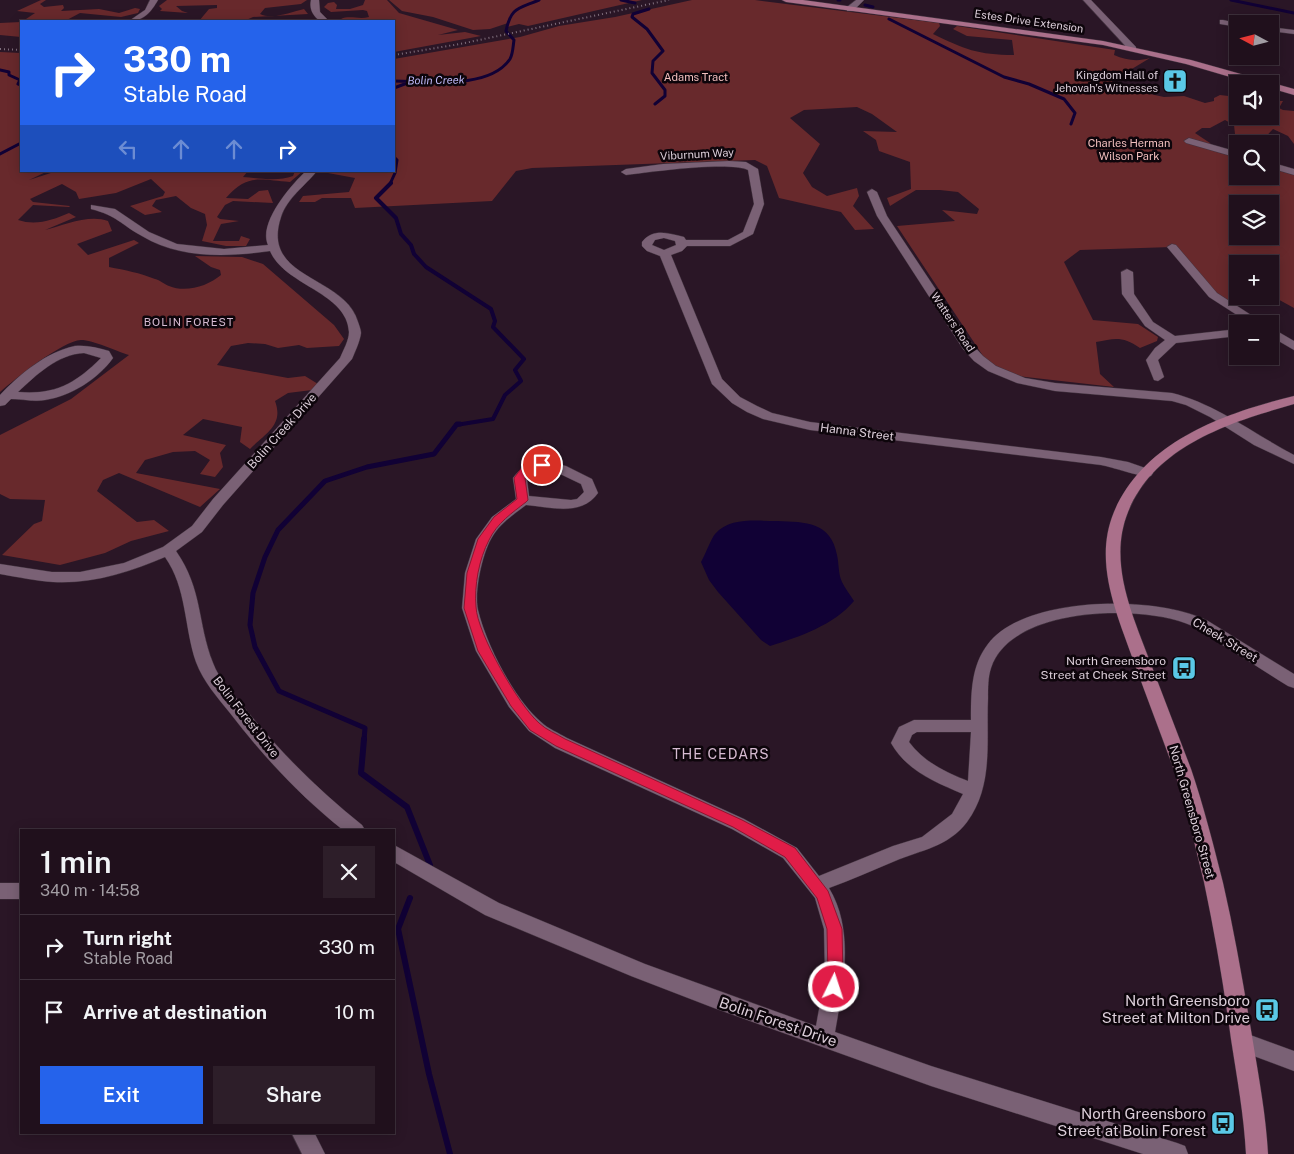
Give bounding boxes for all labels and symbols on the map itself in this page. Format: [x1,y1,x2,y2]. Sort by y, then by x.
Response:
street label: Estes Drive Extension [974,7,1084,35]
north arrow [1229,15,1279,65]
church icon: Kingdom Hall of Jehovah’s Witnesses [1162,68,1188,94]
place label: Kingdom Hall of Jehovah’s Witnesses [1055,69,1159,94]
park label: Adams Tract [664,71,728,83]
water label: Bolin Creek [407,74,465,86]
park label: Charles Herman Wilson Park [1088,137,1170,162]
street label: Viburnum Way [660,146,734,162]
street label: Watters Road [929,290,977,354]
district label: BOLIN FOREST [144,316,234,328]
street label: Bolin Creek Drive [245,390,320,471]
street label: Hanna Street [819,421,895,444]
pin [521,444,563,486]
street label: Cheek Street [1190,615,1260,665]
place label: North Greensboro Street at Cheek Street [1041,654,1166,682]
bus stop icon: North Greensboro Street at Cheek Street [1171,655,1197,681]
street label: Bolin Forest Drive [210,674,282,760]
street label: North Greensboro Street [1166,744,1218,881]
district label: THE CEDARS [672,746,770,762]
position arrow [807,960,859,1012]
place label: North Greensboro Street at Milton Drive [1102,992,1250,1026]
street label: Bolin Forest Drive [717,993,839,1050]
bus stop icon: North Greensboro Street at Milton Drive [1254,997,1280,1023]
place label: North Greensboro Street at Bolin Forest [1057,1105,1206,1139]
bus stop icon: North Greensboro Street at Bolin Forest [1210,1110,1236,1136]

